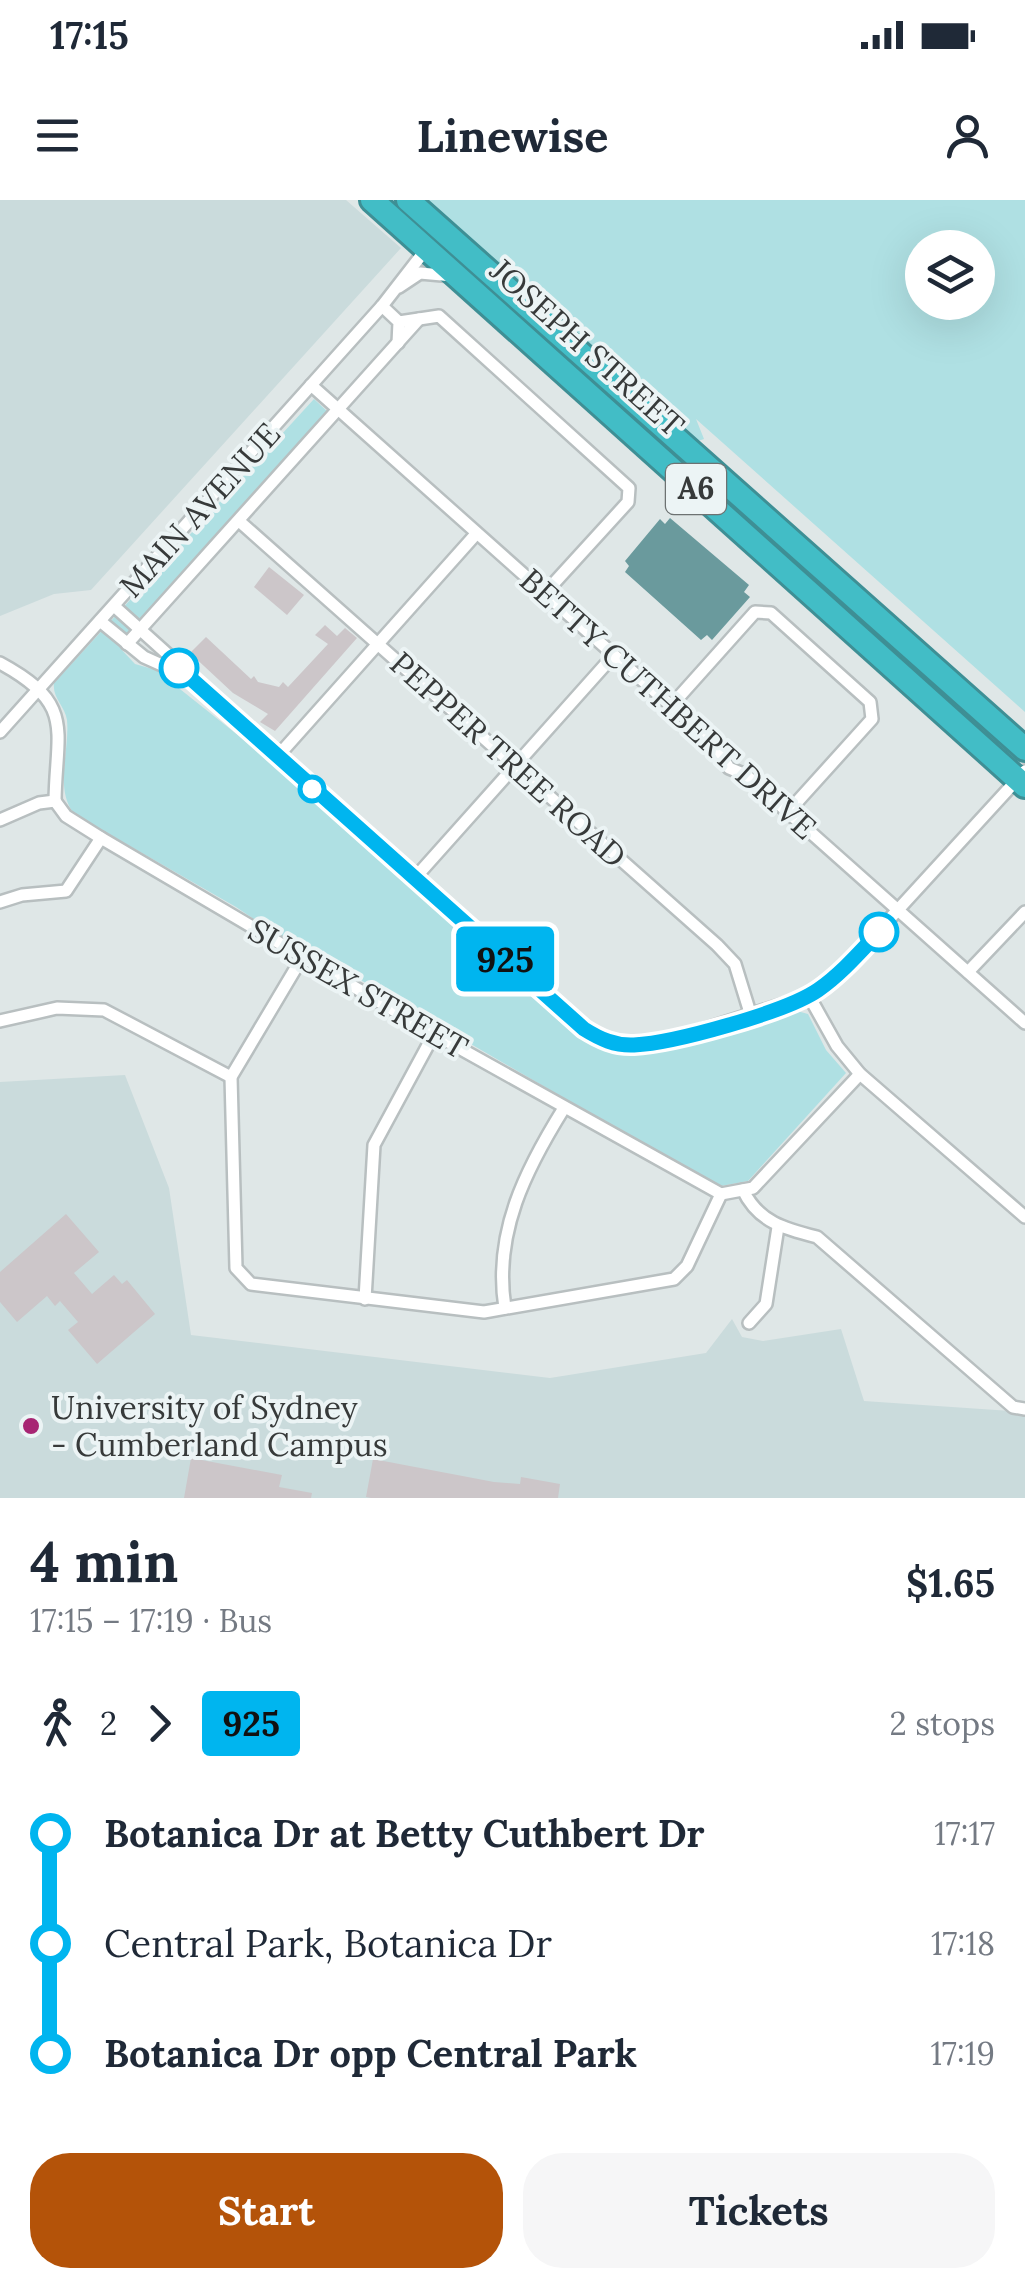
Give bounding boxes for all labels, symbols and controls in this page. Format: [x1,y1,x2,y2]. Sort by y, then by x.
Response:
text: 17:15 [50,11,129,59]
text: Linewise [416,107,609,164]
icon: menu [30,108,85,163]
icon: person [940,108,995,163]
map controls [905,230,995,320]
button: layers [905,230,995,320]
street label: JOSEPH STREET [481,249,693,445]
street label: MAIN AVENUE [110,414,289,605]
road number: A6 [666,464,726,514]
street label: BETTY CUTHBERT DRIVE [511,559,825,848]
street label: PEPPER TREE ROAD [382,643,635,876]
unlabelled marker [160,649,198,687]
unlabelled marker [299,776,325,802]
street label: SUSSEX STREET [241,909,475,1068]
unlabelled marker [860,913,898,951]
line badge: 925 [448,926,562,992]
text: 925 [476,937,534,982]
place label: University of Sydney - Cumberland Campus [51,1387,388,1465]
marker: University of Sydney - Cumberland Campus [20,1415,42,1437]
text: 4 min [30,1527,178,1597]
text: $1.65 [906,1559,995,1607]
text: 17:15 – 17:19 · Bus [30,1600,272,1641]
icon: walk [30,1696,85,1751]
icon: forward [132,1696,187,1751]
text: 925 [222,1701,280,1746]
text: 2 [100,1703,117,1744]
text: 2 stops [890,1703,995,1744]
text: Botanica Dr at Betty Cuthbert Dr [104,1809,705,1857]
text: 17:17 [934,1813,995,1854]
text: Central Park, Botanica Dr [104,1919,552,1967]
text: 17:18 [931,1923,995,1964]
text: Botanica Dr opp Central Park [104,2029,637,2077]
text: 17:19 [930,2033,995,2074]
button: Start [30,2153,503,2268]
button: Tickets [523,2153,995,2268]

